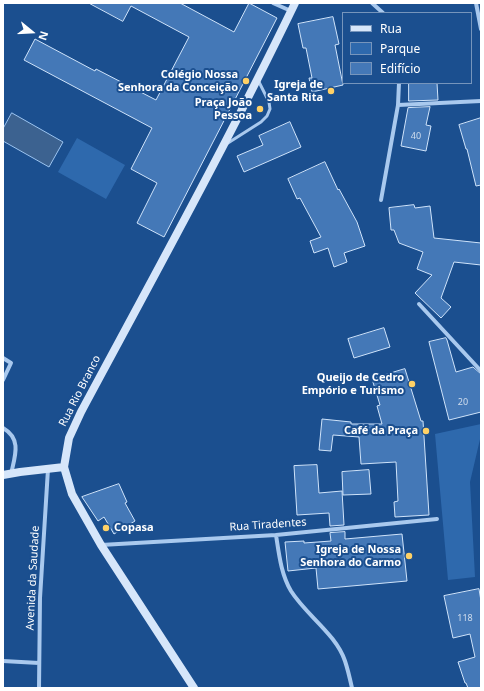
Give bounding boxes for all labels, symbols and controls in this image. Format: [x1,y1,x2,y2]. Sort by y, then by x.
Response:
north arrow [12,12,52,52]
legend [342,12,472,84]
text: Rua [380,20,402,37]
text: N [35,29,52,42]
text: Parque [380,40,420,57]
text: Edifício [380,60,421,77]
place label: Colégio Nossa Senhora da Conceição [118,68,238,94]
marker: Colégio Nossa Senhora da Conceição [241,76,251,86]
place label: Igreja de Santa Rita [267,78,323,104]
marker: Igreja de Santa Rita [326,86,336,96]
place label: Praça João Pessoa [195,96,252,122]
marker: Praça João Pessoa [255,104,265,114]
house number: 40 [411,131,421,141]
street label: Rua Rio Branco [56,353,104,429]
place label: Queijo de Cedro Empório e Turismo [302,371,404,397]
marker: Queijo de Cedro Empório e Turismo [407,379,417,389]
house number: 20 [458,397,468,407]
place label: Café da Praça [344,424,418,438]
marker: Café da Praça [421,426,431,436]
street label: Rua Tiradentes [229,516,307,534]
place label: Copasa [114,521,154,535]
marker: Copasa [101,523,111,533]
street label: Avenida da Saudade [24,525,42,631]
place label: Igreja de Nossa Senhora do Carmo [300,543,401,569]
marker: Igreja de Nossa Senhora do Carmo [404,551,414,561]
house number: 118 [457,613,473,623]

